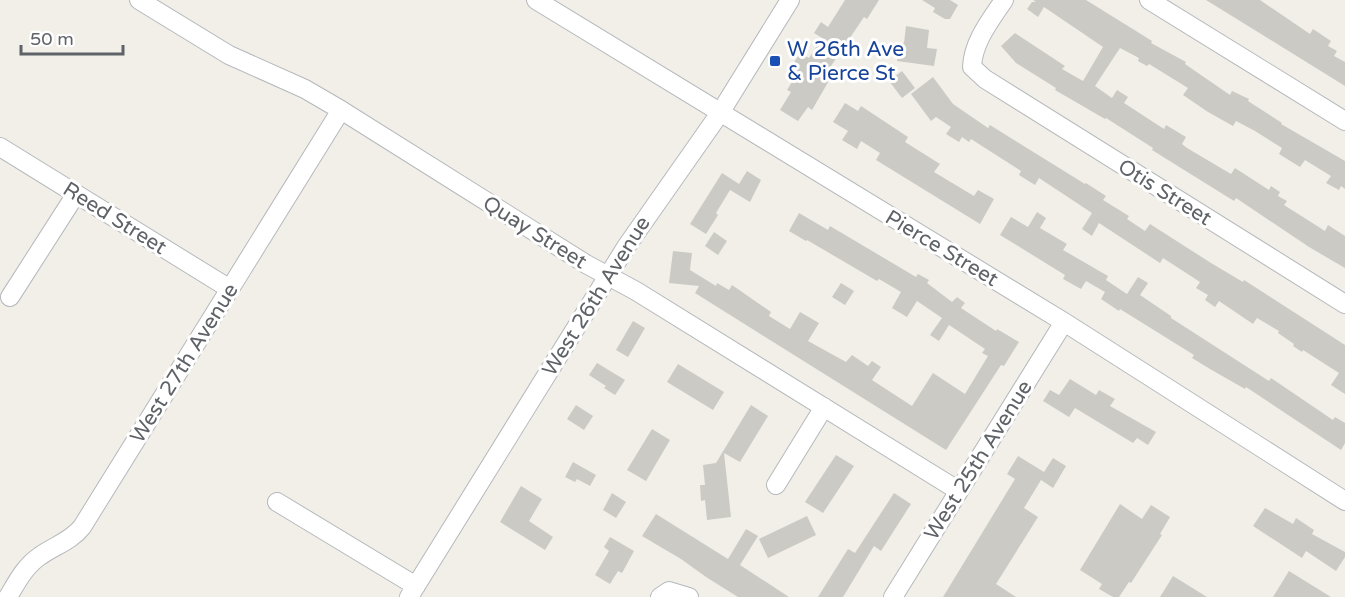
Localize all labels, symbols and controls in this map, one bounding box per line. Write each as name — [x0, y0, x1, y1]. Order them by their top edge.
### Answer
scale bar — [21, 18, 123, 56]
text: 50 m — [30, 28, 74, 50]
place label: W 26th Ave & Pierce St — [787, 37, 904, 86]
marker: W 26th Ave & Pierce St — [768, 54, 782, 68]
street label: Otis Street — [1113, 154, 1216, 231]
street label: Reed Street — [58, 177, 171, 260]
street label: Quay Street — [478, 191, 591, 274]
street label: Pierce Street — [881, 205, 1003, 292]
street label: West 26th Avenue — [537, 212, 656, 381]
street label: West 27th Avenue — [125, 279, 244, 448]
street label: West 25th Avenue — [919, 376, 1038, 545]

